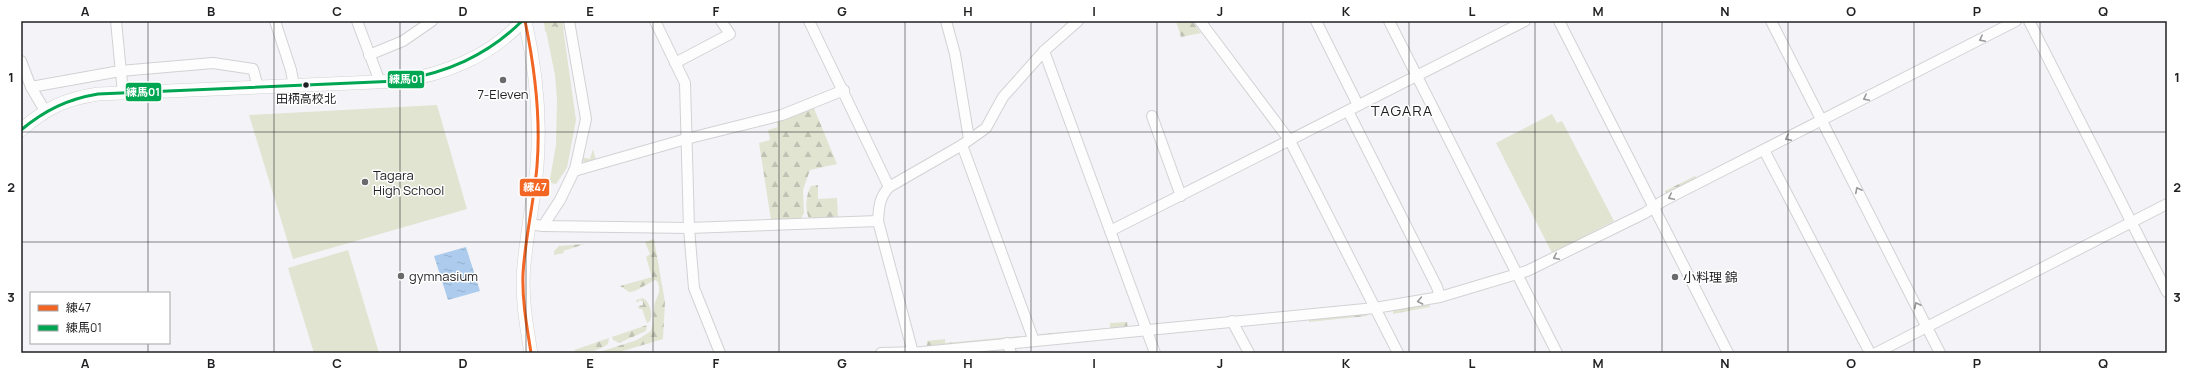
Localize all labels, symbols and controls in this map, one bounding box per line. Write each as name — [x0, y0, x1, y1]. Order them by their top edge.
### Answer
text: A — [81, 2, 90, 20]
text: B — [207, 2, 215, 20]
text: C — [332, 2, 342, 20]
text: D — [458, 2, 468, 20]
text: E — [586, 2, 594, 20]
text: F — [713, 2, 720, 20]
text: G — [837, 2, 847, 20]
text: H — [963, 2, 973, 20]
text: I — [1092, 2, 1096, 20]
text: J — [1217, 2, 1223, 20]
text: K — [1342, 2, 1351, 20]
text: L — [1469, 2, 1476, 20]
text: M — [1592, 2, 1604, 20]
text: N — [1720, 2, 1730, 20]
text: O — [1846, 2, 1856, 20]
text: P — [1973, 2, 1981, 20]
text: Q — [2098, 2, 2108, 20]
one-way arrow — [1978, 34, 1986, 42]
text: 1 — [8, 68, 14, 86]
text: 1 — [2174, 68, 2180, 86]
line badge: 練馬01 — [387, 70, 425, 89]
text: 練馬01 — [389, 71, 423, 86]
marker: 7-Eleven — [498, 75, 508, 85]
marker: 田柄高校北 — [301, 80, 311, 90]
line badge: 練馬01 — [125, 82, 162, 102]
text: 練馬01 — [126, 84, 160, 99]
place label: 7-Eleven — [477, 85, 529, 103]
place label: 田柄高校北 — [276, 90, 336, 107]
one-way arrow — [1863, 93, 1870, 101]
district label: TAGARA — [1371, 100, 1433, 121]
one-way arrow — [1784, 134, 1792, 141]
place label: Tagara High School — [373, 166, 444, 199]
marker: Tagara High School — [360, 177, 370, 187]
text: 2 — [7, 178, 15, 196]
line badge: 練47 — [519, 178, 550, 197]
text: 2 — [2173, 178, 2181, 196]
text: 練47 — [523, 179, 547, 194]
one-way arrow — [1855, 186, 1863, 194]
one-way arrow — [1668, 192, 1676, 200]
one-way arrow — [1553, 252, 1561, 260]
place label: gymnasium — [409, 267, 478, 285]
place label: 小料理 錦 — [1683, 268, 1738, 286]
marker: gymnasium — [396, 271, 406, 281]
marker: 小料理 錦 — [1670, 272, 1680, 282]
text: 3 — [7, 288, 15, 306]
text: 3 — [2173, 288, 2181, 306]
legend — [30, 292, 170, 344]
one-way arrow — [1417, 296, 1423, 304]
text: 練47 — [66, 299, 91, 316]
one-way arrow — [1914, 302, 1922, 309]
text: 練馬01 — [66, 319, 102, 336]
text: A — [81, 354, 90, 372]
text: B — [207, 354, 215, 372]
text: C — [332, 354, 342, 372]
text: D — [458, 354, 468, 372]
text: E — [586, 354, 594, 372]
text: F — [713, 354, 720, 372]
text: G — [837, 354, 847, 372]
text: H — [963, 354, 973, 372]
text: I — [1092, 354, 1096, 372]
text: J — [1217, 354, 1223, 372]
text: K — [1342, 354, 1351, 372]
text: L — [1469, 354, 1476, 372]
text: M — [1592, 354, 1604, 372]
text: N — [1720, 354, 1730, 372]
text: O — [1846, 354, 1856, 372]
text: P — [1973, 354, 1981, 372]
text: Q — [2098, 354, 2108, 372]

